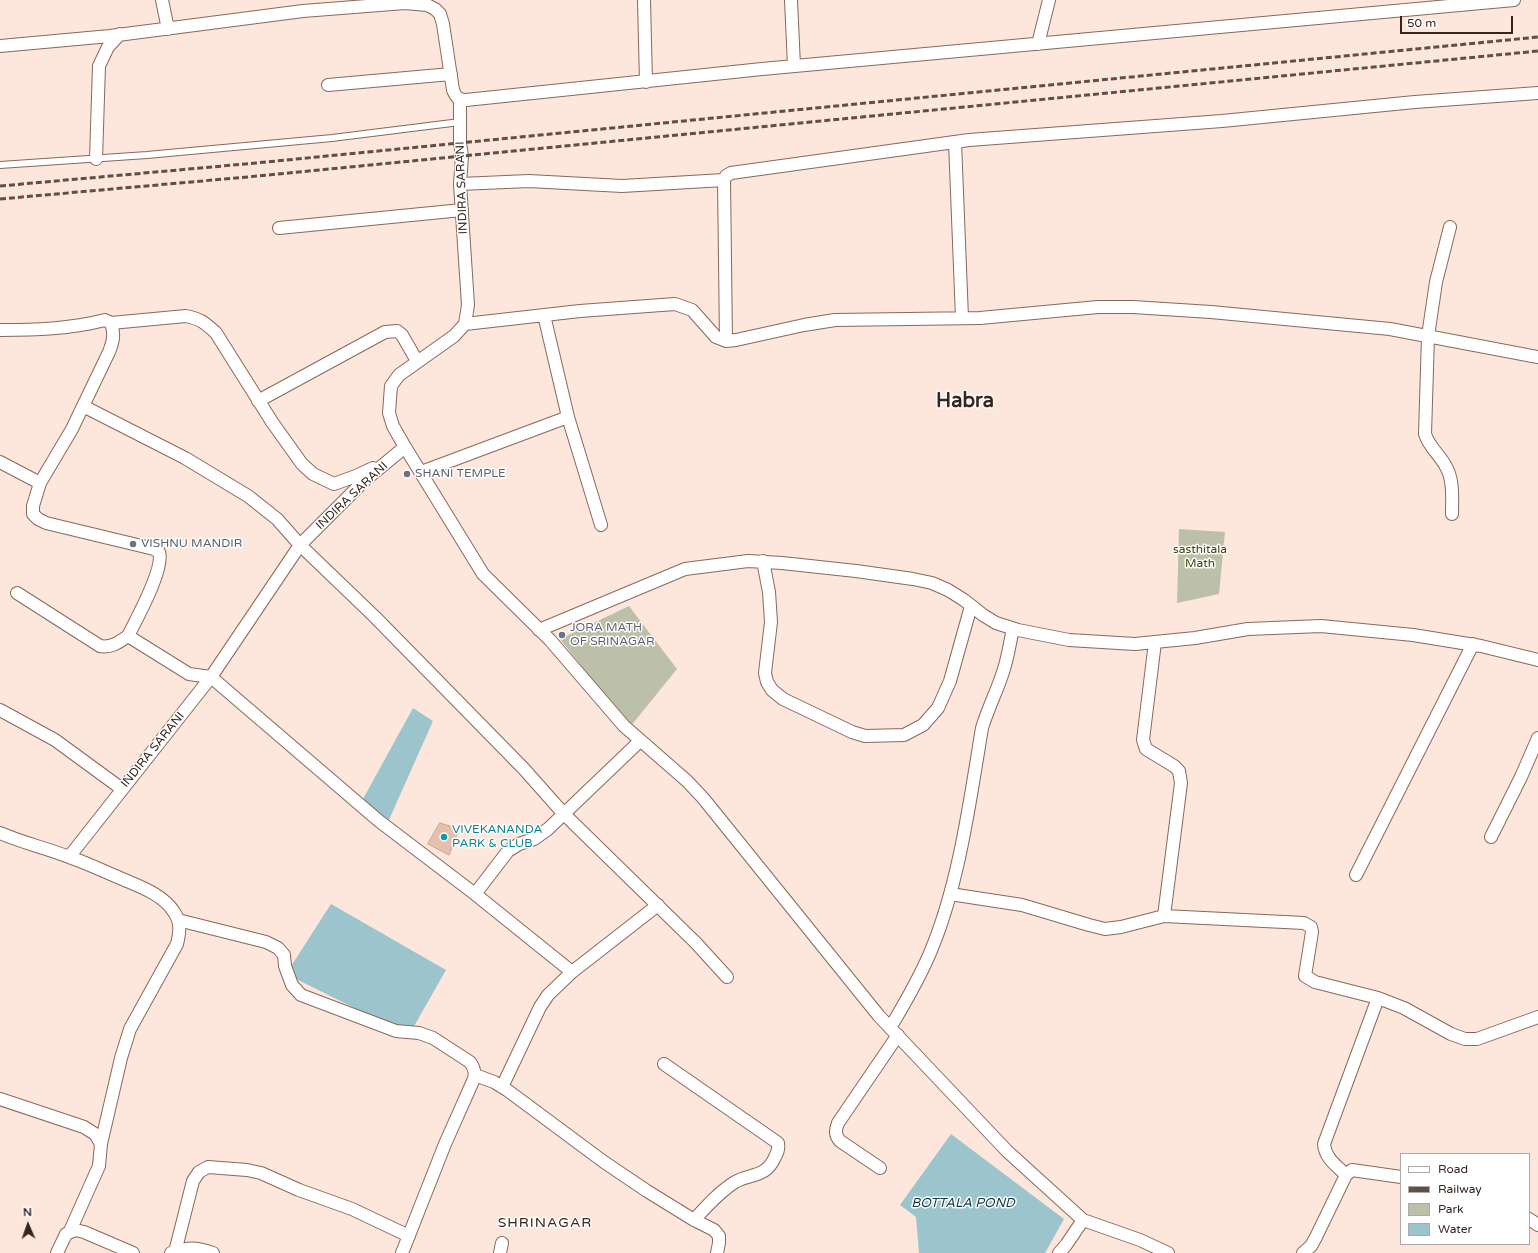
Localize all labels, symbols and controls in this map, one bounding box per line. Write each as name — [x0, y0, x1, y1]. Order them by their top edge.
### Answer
scale bar — [1402, 8, 1515, 34]
text: 50 m — [1407, 16, 1436, 30]
street label: INDIRA SARANI — [453, 141, 471, 235]
district label: Habra — [936, 390, 994, 414]
street label: INDIRA SARANI — [313, 459, 391, 533]
place label: SHANI TEMPLE — [415, 467, 506, 481]
marker: SHANI TEMPLE — [402, 469, 412, 479]
place label: VISHNU MANDIR — [141, 537, 242, 551]
marker: VISHNU MANDIR — [128, 539, 138, 549]
park label: sasthitala Math — [1173, 543, 1227, 571]
place label: JORA MATH OF SRINAGAR — [570, 621, 655, 649]
marker: JORA MATH OF SRINAGAR — [557, 630, 567, 640]
street label: INDIRA SARANI — [118, 709, 188, 791]
place label: VIVEKANANDA PARK & CLUB — [452, 823, 542, 851]
marker: VIVEKANANDA PARK & CLUB — [439, 832, 449, 842]
legend — [1400, 1153, 1530, 1245]
text: Road — [1438, 1162, 1468, 1176]
text: Railway — [1438, 1182, 1482, 1196]
water label: BOTTALA POND — [911, 1196, 1015, 1212]
text: Park — [1438, 1202, 1464, 1216]
north arrow — [8, 1205, 48, 1245]
text: N — [23, 1206, 32, 1219]
district label: SHRINAGAR — [498, 1215, 592, 1231]
text: Water — [1438, 1222, 1472, 1236]

